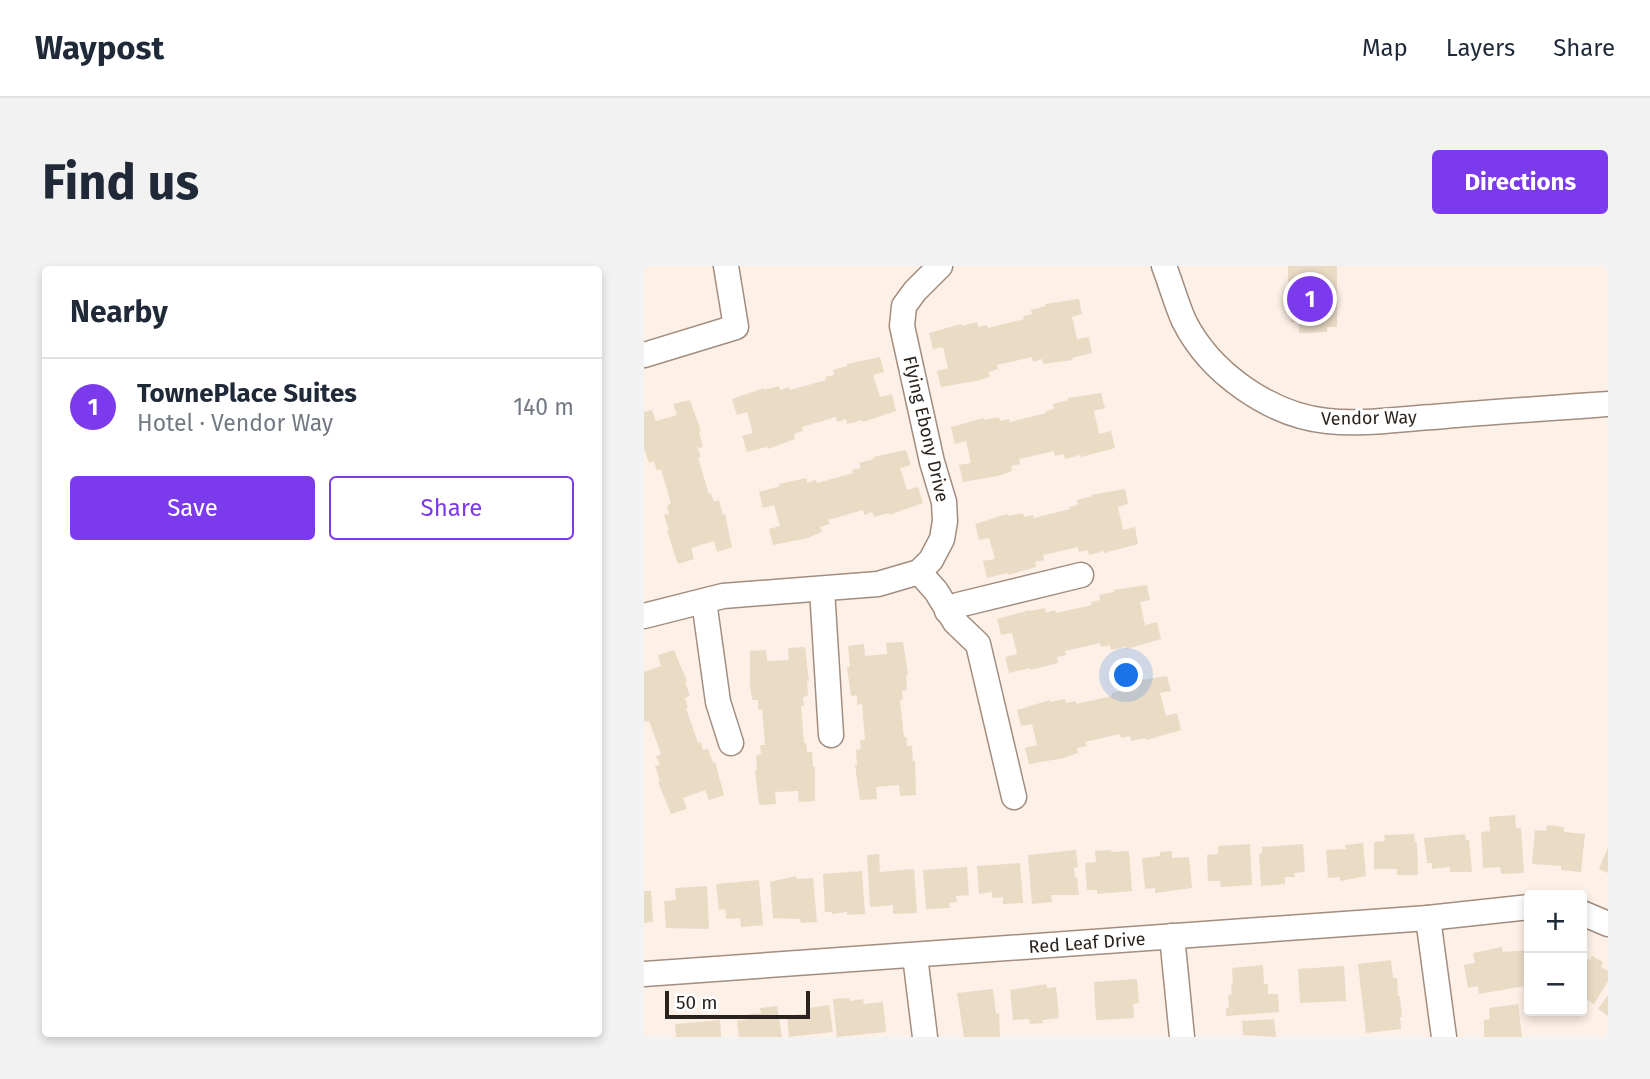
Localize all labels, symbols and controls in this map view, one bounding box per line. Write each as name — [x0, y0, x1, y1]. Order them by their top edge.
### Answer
text: Waypost — [35, 28, 164, 68]
text: Map — [1362, 34, 1408, 62]
text: Layers — [1446, 34, 1515, 62]
text: Share — [1553, 34, 1615, 62]
button: Directions — [1432, 150, 1608, 214]
text: Find us — [42, 153, 199, 212]
pin: 1 — [1287, 273, 1333, 325]
text: Nearby — [70, 294, 168, 330]
street label: Flying Ebony Drive — [898, 354, 954, 504]
text: TownePlace Suites — [137, 378, 357, 409]
text: 1 — [88, 393, 98, 421]
text: 140 m — [513, 393, 574, 421]
street label: Vendor Way — [1321, 406, 1417, 430]
text: Hotel · Vendor Way — [137, 409, 333, 437]
button: Save — [70, 476, 315, 540]
button: Share — [329, 476, 574, 540]
your location — [1109, 658, 1143, 692]
map controls — [1524, 890, 1587, 1016]
button: + — [1524, 890, 1587, 953]
street label: Red Leaf Drive — [1028, 928, 1146, 958]
button: − — [1524, 953, 1587, 1016]
scale bar — [665, 988, 810, 1020]
text: 50 m — [676, 991, 717, 1014]

